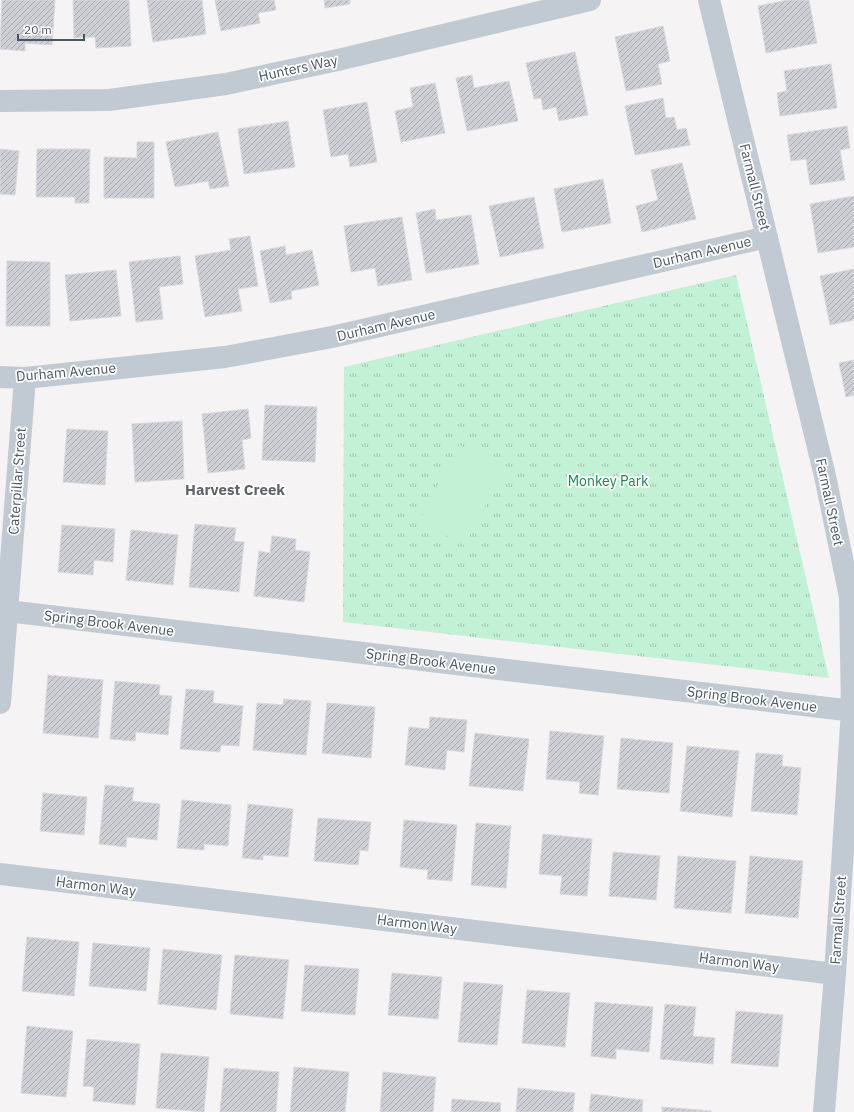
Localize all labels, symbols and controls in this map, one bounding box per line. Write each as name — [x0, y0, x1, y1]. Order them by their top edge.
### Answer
scale bar — [18, 16, 84, 42]
text: 20 m — [24, 22, 52, 37]
street label: Hunters Way — [257, 51, 339, 85]
street label: Farmall Street — [736, 142, 774, 232]
street label: Durham Avenue — [651, 232, 753, 272]
street label: Durham Avenue — [335, 305, 437, 345]
street label: Durham Avenue — [15, 359, 117, 385]
street label: Caterpillar Street — [4, 427, 30, 535]
street label: Farmall Street — [812, 457, 848, 547]
park label: Monkey Park — [568, 472, 649, 490]
district label: Harvest Creek — [185, 480, 285, 499]
street label: Spring Brook Avenue — [43, 606, 175, 640]
street label: Spring Brook Avenue — [365, 644, 497, 678]
street label: Spring Brook Avenue — [686, 682, 818, 716]
street label: Harmon Way — [55, 872, 137, 900]
street label: Farmall Street — [826, 875, 850, 965]
street label: Harmon Way — [376, 910, 458, 938]
street label: Harmon Way — [698, 948, 780, 976]

